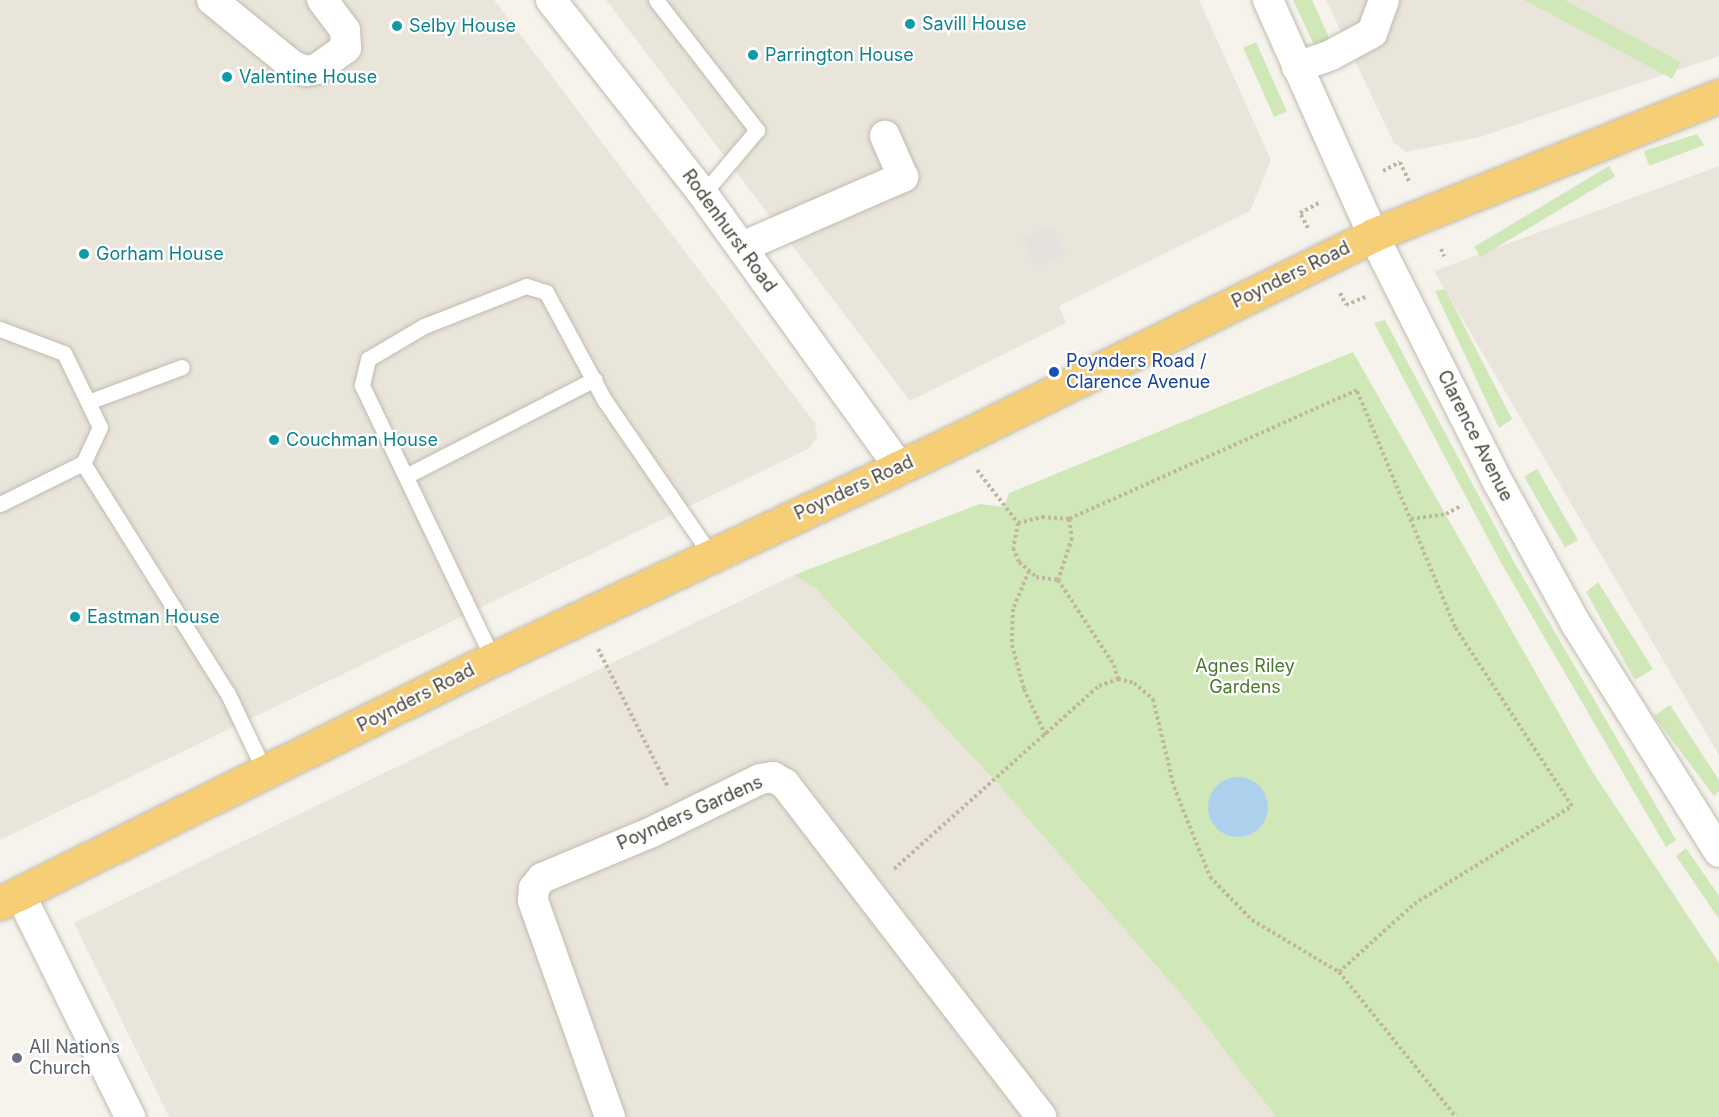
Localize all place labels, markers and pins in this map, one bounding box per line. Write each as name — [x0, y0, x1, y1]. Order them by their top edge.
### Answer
place label: Savill House — [922, 13, 1026, 35]
place label: Selby House — [409, 15, 516, 37]
marker: Savill House — [903, 17, 917, 31]
marker: Selby House — [390, 19, 404, 33]
place label: Parrington House — [765, 44, 914, 66]
marker: Parrington House — [746, 48, 760, 62]
place label: Valentine House — [239, 66, 377, 88]
marker: Valentine House — [220, 70, 234, 84]
place label: Gorham House — [96, 243, 224, 265]
marker: Gorham House — [77, 247, 91, 261]
place label: Poynders Road / Clarence Avenue — [1066, 351, 1210, 394]
marker: Poynders Road / Clarence Avenue — [1047, 365, 1061, 379]
place label: Couchman House — [286, 429, 438, 451]
marker: Couchman House — [267, 433, 281, 447]
place label: Eastman House — [87, 606, 220, 628]
marker: Eastman House — [68, 610, 82, 624]
place label: All Nations Church — [29, 1037, 120, 1080]
marker: All Nations Church — [10, 1051, 24, 1065]

